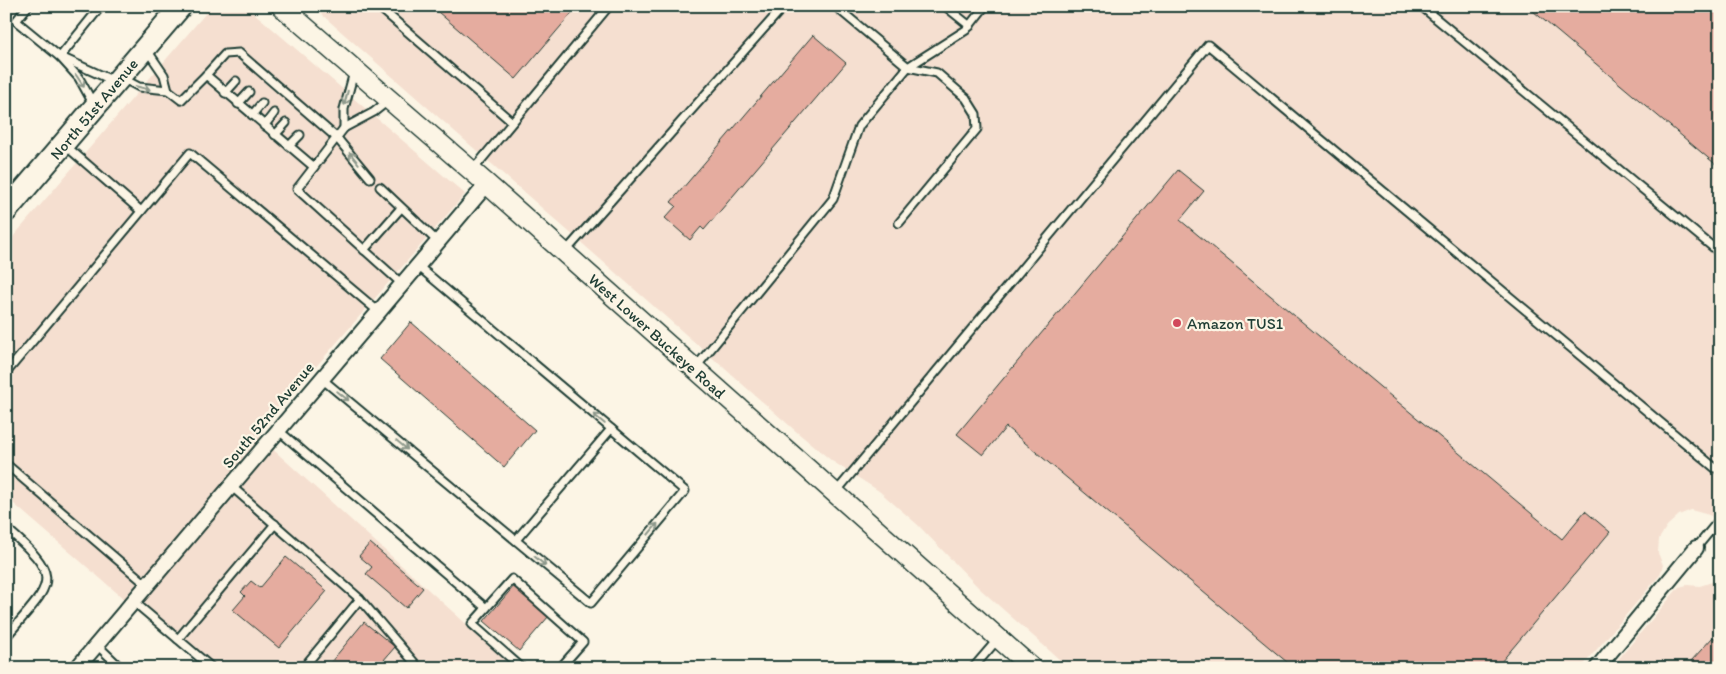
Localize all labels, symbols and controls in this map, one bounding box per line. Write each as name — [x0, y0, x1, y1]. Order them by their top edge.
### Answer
street label: North 51st Avenue — [46, 54, 142, 164]
one-way arrow — [75, 73, 85, 87]
one-way arrow — [134, 84, 150, 93]
one-way arrow — [341, 90, 350, 106]
one-way arrow — [348, 152, 359, 165]
street label: West Lower Buckeye Road — [585, 269, 730, 403]
place label: Amazon TUS1 — [1187, 314, 1284, 333]
marker: Amazon TUS1 — [1171, 317, 1183, 329]
street label: South 52nd Avenue — [218, 358, 318, 472]
one-way arrow — [337, 391, 350, 402]
one-way arrow — [592, 413, 605, 424]
one-way arrow — [396, 439, 409, 450]
one-way arrow — [647, 523, 658, 536]
one-way arrow — [533, 555, 546, 566]

